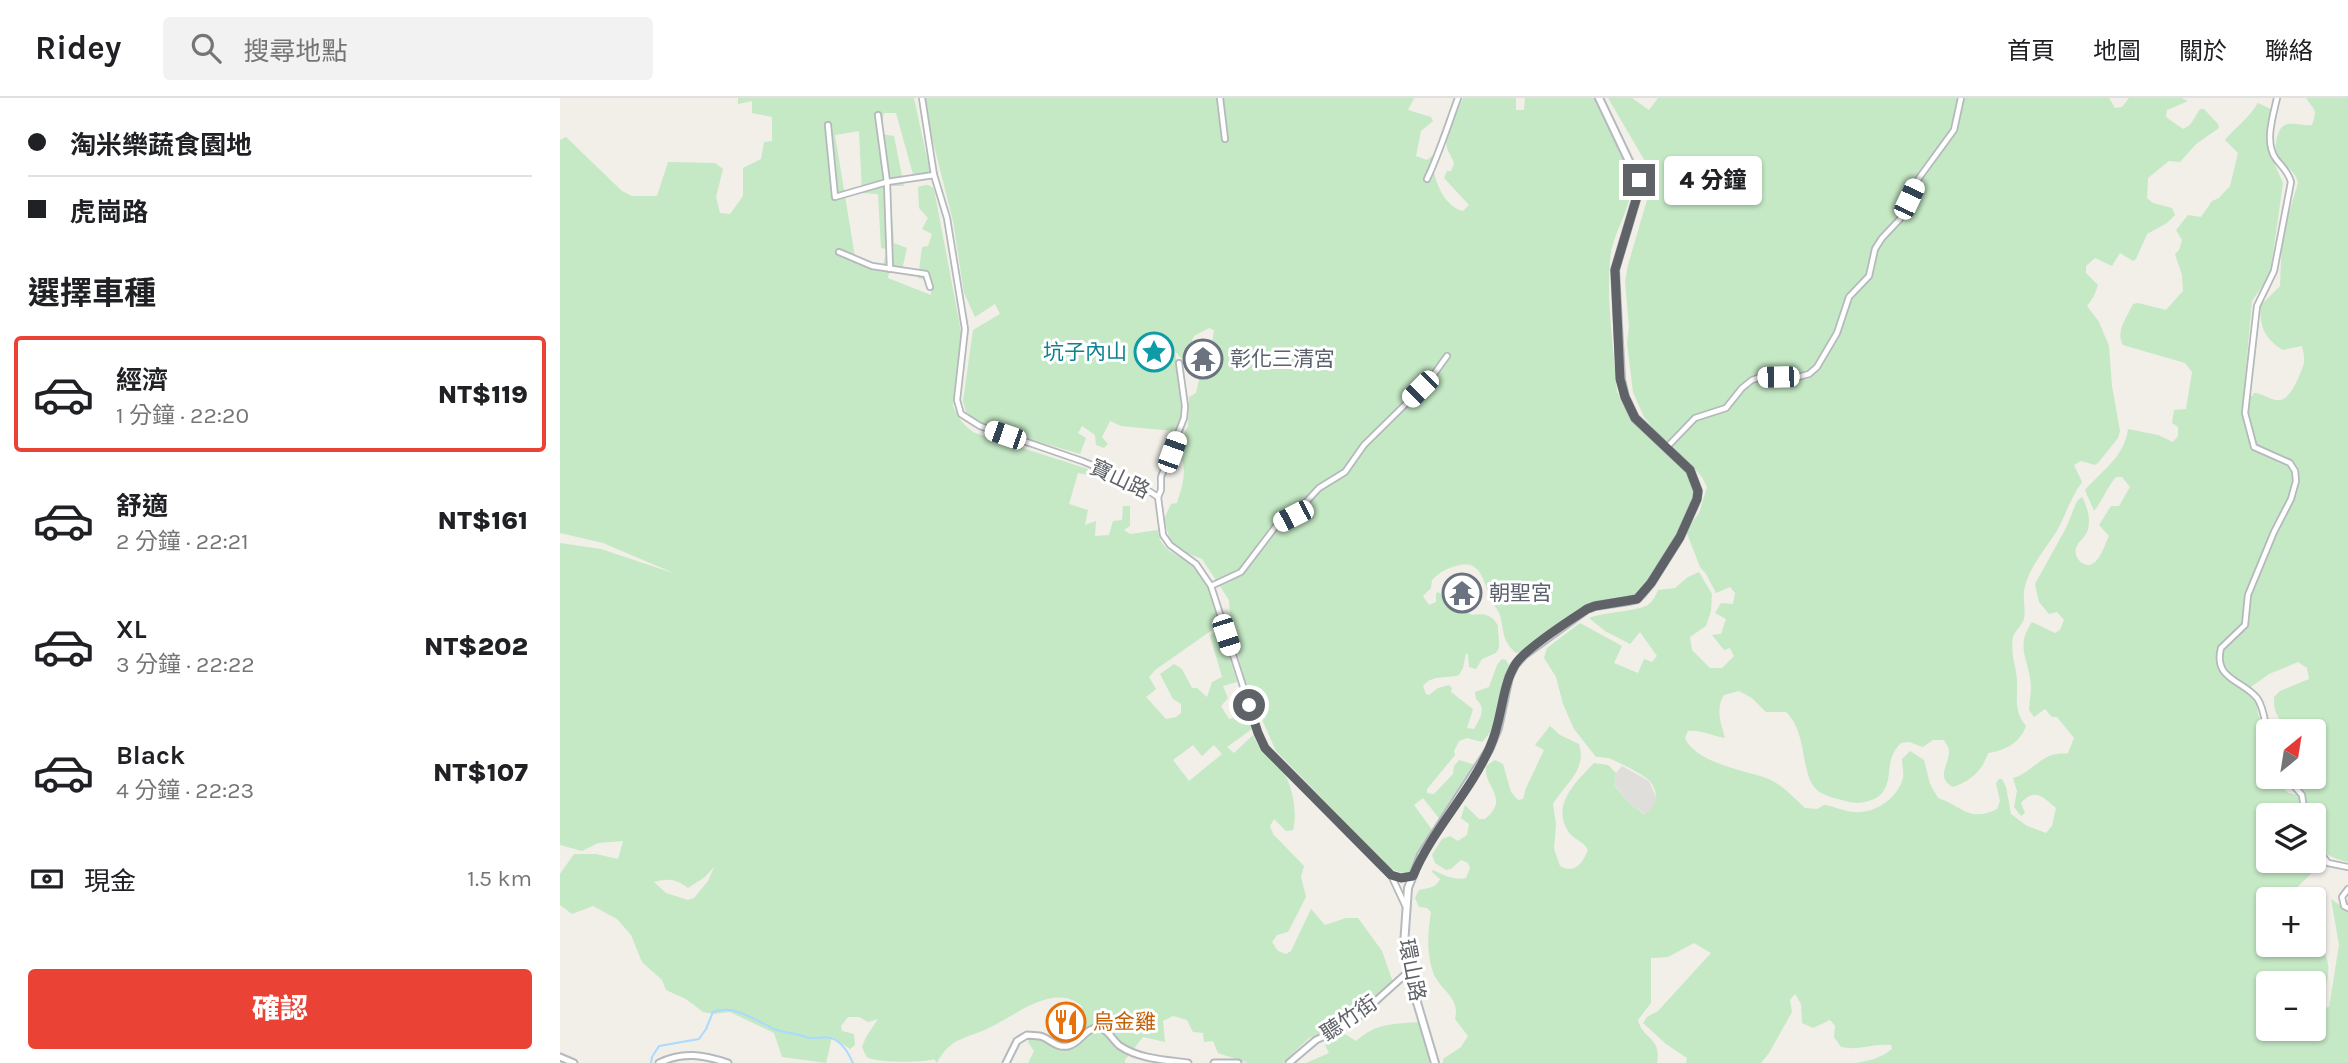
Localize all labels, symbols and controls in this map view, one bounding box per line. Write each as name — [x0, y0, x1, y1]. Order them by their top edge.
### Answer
search box — [163, 17, 653, 80]
text: Ridey — [35, 29, 121, 67]
icon: search — [187, 29, 225, 67]
text: 搜尋地點 — [243, 36, 347, 67]
text: 首頁 — [2007, 37, 2055, 65]
text: 地圖 — [2093, 37, 2141, 65]
text: 關於 — [2179, 37, 2227, 65]
text: 聯絡 — [2265, 37, 2313, 65]
text: 淘米樂蔬食園地 — [70, 130, 252, 161]
callout: 4 分鐘 — [1664, 155, 1762, 204]
route end — [1623, 164, 1655, 196]
text: 4 分鐘 — [1680, 167, 1746, 194]
car — [1891, 176, 1928, 222]
text: 虎崗路 — [70, 197, 148, 228]
text: 選擇車種 — [28, 275, 156, 312]
place icon: 坑子內山 — [1133, 331, 1175, 373]
temple icon: 彰化三清宮 — [1182, 338, 1224, 380]
place label: 坑子內山 — [1043, 340, 1127, 364]
place label: 彰化三清宮 — [1230, 347, 1335, 371]
icon: car — [32, 363, 95, 426]
text: 經濟 — [116, 365, 168, 396]
car — [1757, 366, 1800, 388]
car — [1398, 367, 1443, 411]
text: NT$119 — [438, 379, 528, 410]
text: 1 分鐘 · 22:20 — [116, 402, 249, 429]
car — [982, 418, 1029, 452]
car — [1155, 429, 1190, 475]
street label: 寶山路 — [1086, 455, 1154, 503]
icon: car — [32, 489, 95, 552]
text: 舒適 — [116, 491, 168, 522]
car — [1270, 497, 1317, 535]
text: NT$161 — [438, 505, 528, 536]
text: 2 分鐘 · 22:21 — [116, 528, 249, 555]
temple icon: 朝聖宮 — [1441, 572, 1483, 614]
place label: 朝聖宮 — [1489, 581, 1552, 605]
car — [1210, 612, 1243, 658]
text: XL — [116, 614, 147, 645]
icon: car — [32, 615, 95, 678]
text: NT$202 — [424, 631, 528, 662]
text: 3 分鐘 · 22:22 — [116, 651, 255, 678]
route start — [1233, 689, 1265, 721]
north arrow — [2256, 719, 2326, 789]
map controls — [2256, 719, 2326, 1041]
text: Black — [116, 740, 185, 771]
icon: car — [32, 741, 95, 804]
text: NT$107 — [433, 757, 528, 788]
text: 4 分鐘 · 22:23 — [116, 777, 254, 804]
button: layers — [2256, 803, 2326, 873]
icon: cash — [28, 860, 66, 898]
text: 1.5 km — [467, 865, 532, 892]
text: 現金 — [84, 866, 136, 897]
button: + — [2256, 887, 2326, 957]
street label: 環山路 — [1394, 937, 1430, 1003]
button: 確認 — [28, 969, 532, 1049]
button: − — [2256, 971, 2326, 1041]
street label: 聽竹街 — [1316, 990, 1382, 1046]
restaurant icon: 烏金雞 — [1045, 1001, 1087, 1043]
place label: 烏金雞 — [1093, 1010, 1156, 1034]

